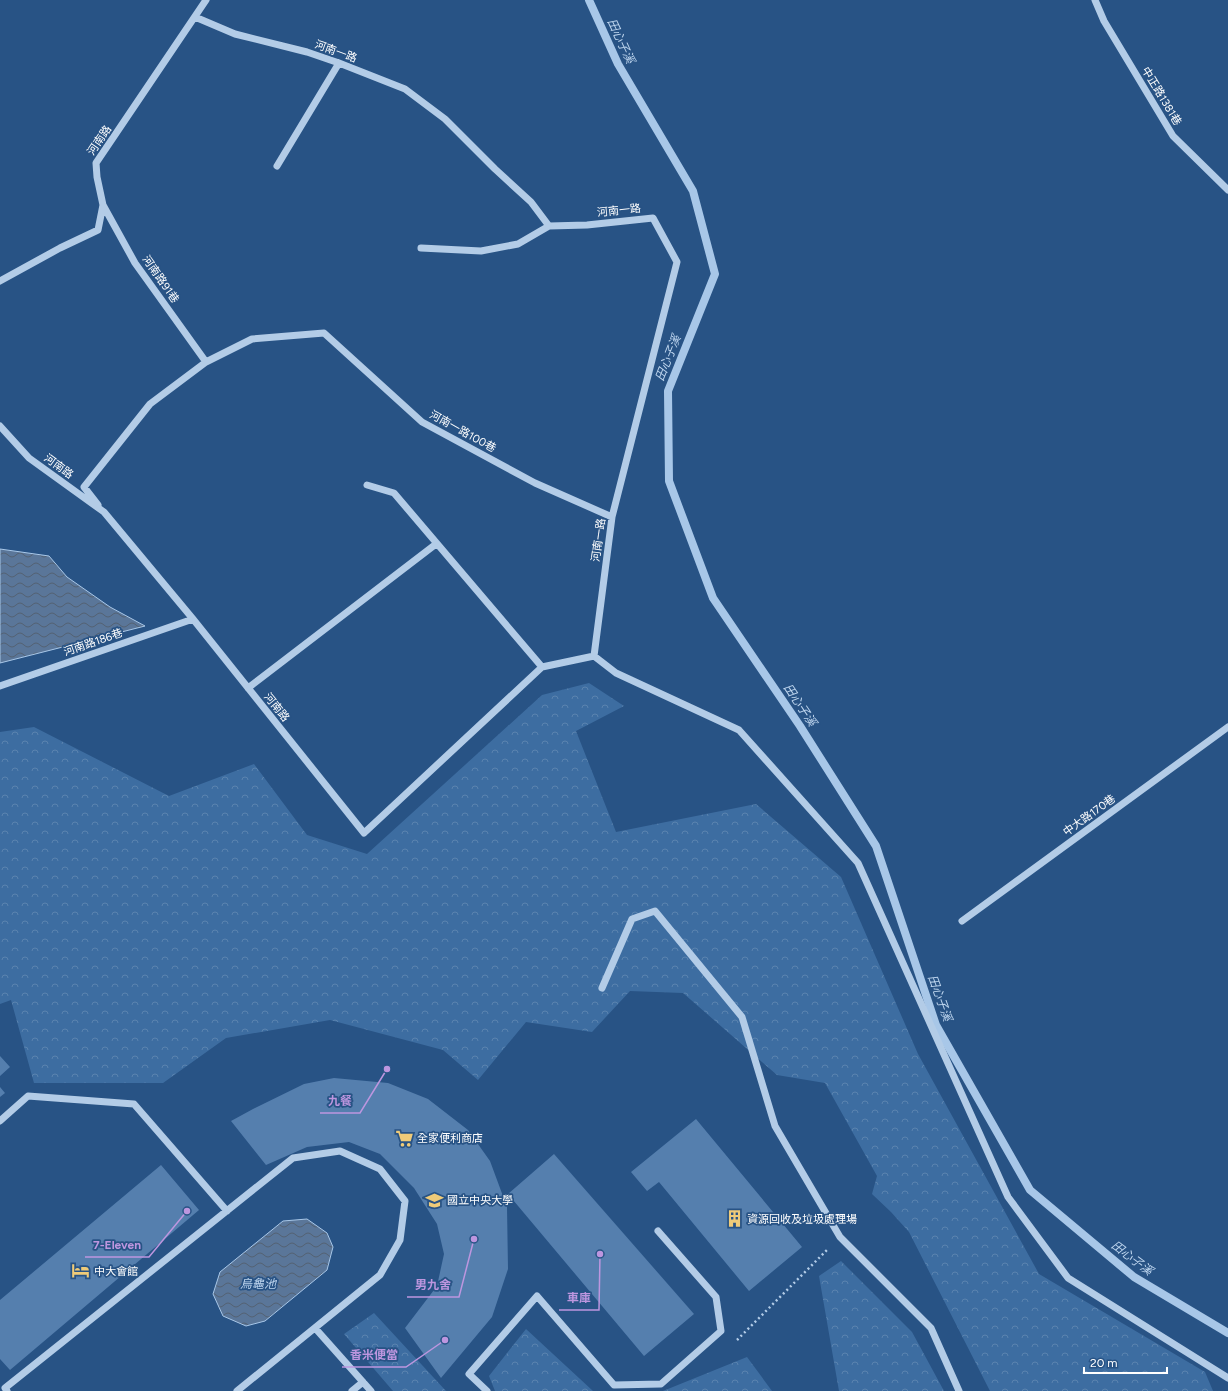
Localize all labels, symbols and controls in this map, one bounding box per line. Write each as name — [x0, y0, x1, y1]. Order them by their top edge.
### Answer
water label: 田心子溪 — [605, 16, 638, 68]
street label: 河南一路 — [313, 38, 359, 65]
street label: 中正路1381巷 — [1139, 65, 1184, 128]
street label: 河南路 — [85, 123, 114, 158]
street label: 河南一路 — [596, 202, 642, 219]
street label: 河南路91巷 — [140, 253, 182, 305]
water label: 田心子溪 — [653, 331, 684, 383]
street label: 河南一路100巷 — [427, 408, 498, 455]
street label: 河南路 — [42, 451, 76, 481]
street label: 河南一路 — [589, 517, 608, 563]
street label: 河南路186巷 — [62, 626, 124, 659]
water label: 田心子溪 — [781, 681, 820, 730]
street label: 河南路 — [261, 690, 292, 724]
street label: 中大路170巷 — [1061, 792, 1118, 839]
water label: 田心子溪 — [925, 973, 955, 1025]
callout: 九餐 — [320, 1089, 360, 1113]
text: 九餐 — [328, 1094, 352, 1108]
supermarket icon: 全家便利商店 — [394, 1128, 414, 1148]
place label: 全家便利商店 — [417, 1132, 483, 1145]
school or university icon: 國立中央大學 — [424, 1190, 444, 1210]
place label: 國立中央大學 — [447, 1194, 513, 1207]
building icon: 資源回收及垃圾處理場 — [724, 1209, 744, 1229]
place label: 資源回收及垃圾處理場 — [747, 1213, 857, 1226]
callout: 7-Eleven — [85, 1233, 149, 1257]
text: 7-Eleven — [93, 1238, 141, 1252]
water label: 田心子溪 — [1109, 1238, 1157, 1279]
hotel icon: 中大會館 — [71, 1261, 91, 1281]
place label: 中大會館 — [94, 1265, 138, 1278]
callout: 男九舍 — [407, 1273, 459, 1297]
water label: 烏龜池 — [240, 1277, 278, 1291]
text: 男九舍 — [415, 1278, 451, 1292]
callout: 車庫 — [559, 1286, 599, 1310]
text: 車庫 — [567, 1291, 591, 1305]
callout: 香米便當 — [342, 1343, 406, 1367]
text: 香米便當 — [350, 1348, 398, 1362]
scale bar — [1084, 1349, 1167, 1375]
text: 20 m — [1090, 1356, 1118, 1370]

